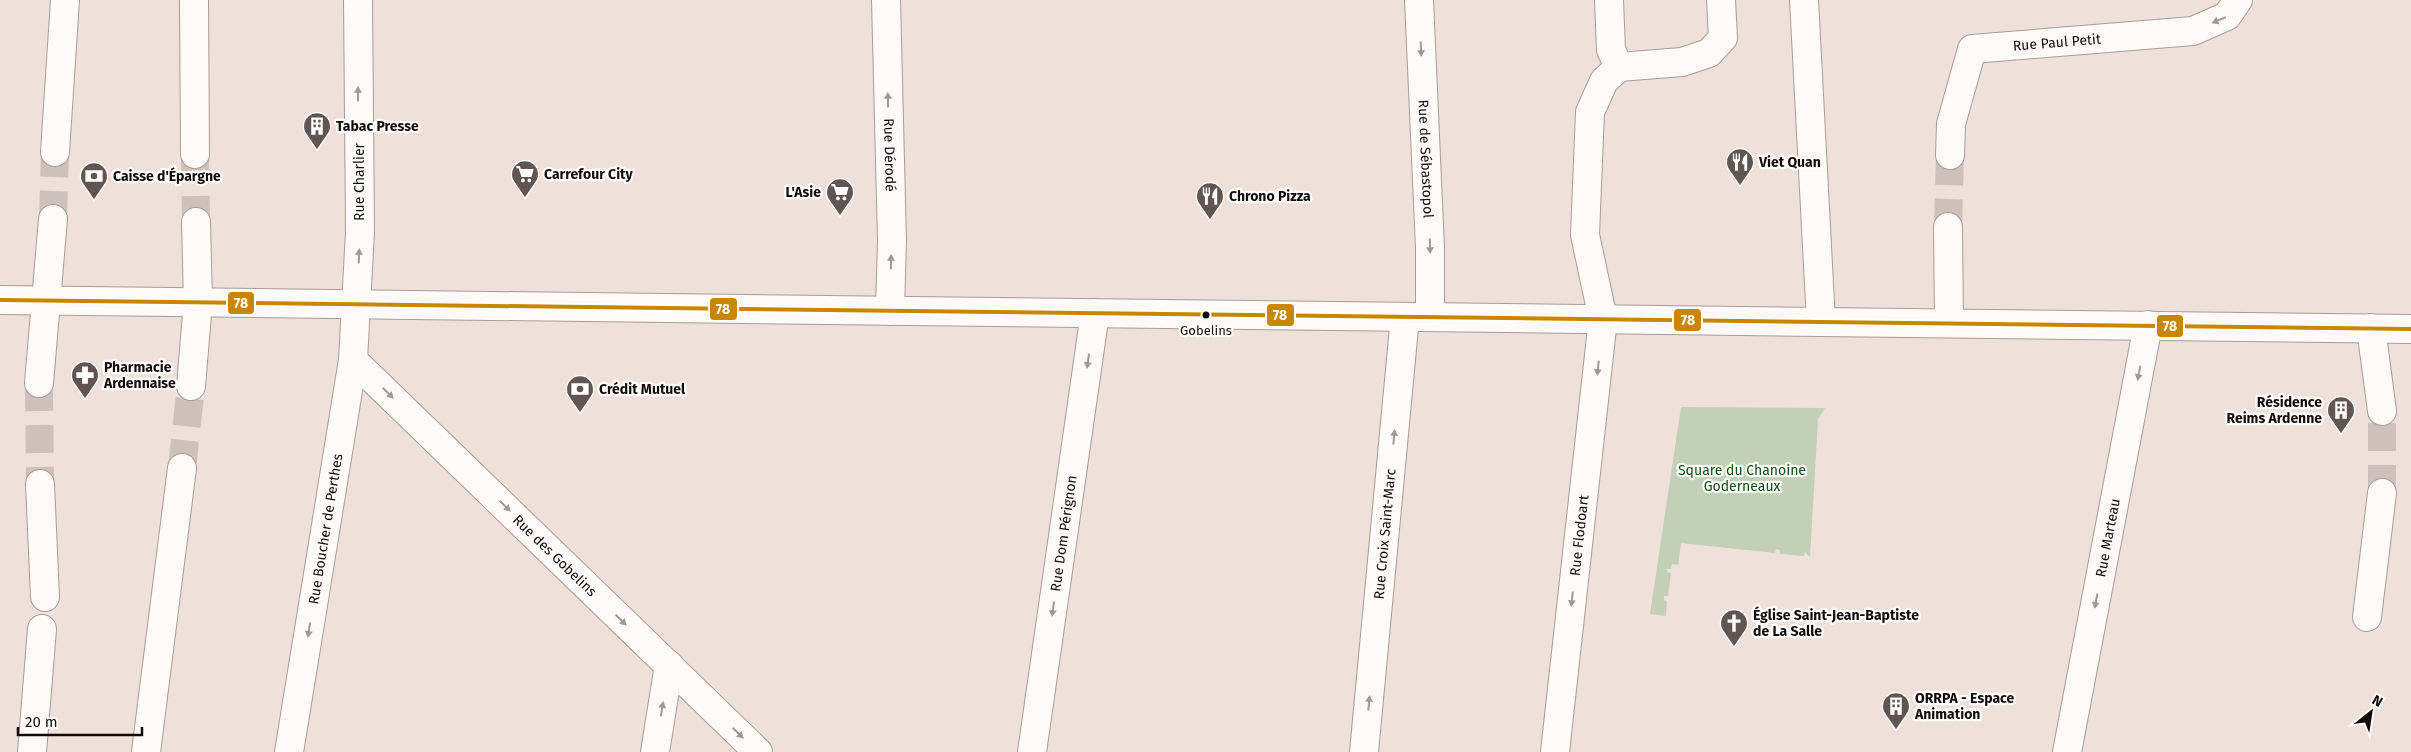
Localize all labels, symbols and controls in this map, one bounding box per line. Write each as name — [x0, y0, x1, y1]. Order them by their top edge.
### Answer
one-way arrow — [2212, 16, 2226, 24]
street label: Rue Paul Petit — [2012, 30, 2103, 55]
one-way arrow — [1418, 41, 1426, 57]
one-way arrow — [354, 85, 362, 101]
one-way arrow — [884, 91, 892, 107]
street label: Rue de Sébastopol — [1414, 99, 1437, 219]
building icon: Tabac Presse — [302, 111, 332, 150]
place label: Tabac Presse — [336, 118, 419, 135]
street label: Rue Dérodé — [880, 118, 899, 192]
street label: Rue Charlier — [351, 142, 368, 221]
restaurant icon: Viet Quan — [1725, 147, 1755, 186]
place label: Viet Quan — [1758, 154, 1821, 171]
supermarket icon: Carrefour City — [510, 159, 540, 198]
bank icon: Caisse d'Épargne — [79, 161, 109, 200]
place label: Carrefour City — [544, 166, 633, 183]
place label: Caisse d'Épargne — [113, 167, 221, 185]
supermarket icon: L'Asie — [825, 177, 855, 216]
restaurant icon: Chrono Pizza — [1195, 181, 1225, 220]
place label: L'Asie — [786, 184, 821, 201]
place label: Chrono Pizza — [1229, 188, 1311, 205]
one-way arrow — [1426, 238, 1434, 254]
one-way arrow — [355, 248, 363, 264]
one-way arrow — [887, 254, 895, 270]
line badge: 78 — [227, 291, 255, 315]
text: 78 — [234, 295, 248, 312]
line badge: 78 — [709, 297, 738, 321]
text: 78 — [716, 301, 730, 318]
line badge: 78 — [1266, 303, 1295, 327]
text: 78 — [1273, 307, 1287, 324]
line badge: 78 — [1673, 308, 1702, 332]
marker: Gobelins — [1201, 310, 1211, 320]
text: 78 — [1681, 312, 1695, 329]
line badge: 78 — [2156, 314, 2184, 338]
text: 78 — [2163, 318, 2177, 335]
place label: Gobelins — [1180, 323, 1232, 338]
one-way arrow — [1084, 354, 1092, 370]
place label: Pharmacie Ardennaise — [103, 359, 176, 392]
pharmacy icon: Pharmacie Ardennaise — [70, 360, 100, 399]
one-way arrow — [1594, 360, 1602, 376]
one-way arrow — [2135, 365, 2143, 381]
bank icon: Crédit Mutuel — [565, 374, 595, 413]
place label: Crédit Mutuel — [599, 381, 686, 398]
one-way arrow — [382, 387, 394, 399]
place label: Résidence Reims Ardenne — [2227, 394, 2322, 427]
building icon: Résidence Reims Ardenne — [2326, 395, 2356, 434]
one-way arrow — [1390, 429, 1398, 445]
street label: Rue Boucher de Perthes — [305, 452, 347, 606]
park label: Square du Chanoine Goderneaux — [1678, 462, 1806, 495]
street label: Rue Croix Saint-Marc — [1370, 468, 1400, 600]
street label: Rue Dom Pérignon — [1047, 474, 1081, 593]
street label: Rue Flodoart — [1567, 493, 1593, 577]
street label: Rue Marteau — [2092, 497, 2124, 579]
one-way arrow — [498, 500, 510, 512]
street label: Rue des Gobelins — [509, 511, 600, 601]
one-way arrow — [1568, 591, 1576, 607]
one-way arrow — [2091, 594, 2099, 610]
one-way arrow — [1049, 601, 1057, 617]
place label: Église Saint-Jean-Baptiste de La Salle — [1753, 606, 1919, 640]
church icon: Église Saint-Jean-Baptiste de La Salle — [1719, 608, 1749, 647]
one-way arrow — [615, 613, 627, 625]
one-way arrow — [305, 622, 313, 638]
north arrow — [2346, 687, 2396, 737]
place label: ORRPA - Espace Animation — [1914, 690, 2014, 723]
building icon: ORRPA - Espace Animation — [1881, 691, 1911, 730]
text: N — [2369, 691, 2386, 711]
one-way arrow — [1365, 695, 1373, 711]
one-way arrow — [658, 700, 666, 716]
scale bar — [18, 704, 141, 736]
text: 20 m — [25, 713, 58, 731]
one-way arrow — [732, 727, 744, 739]

